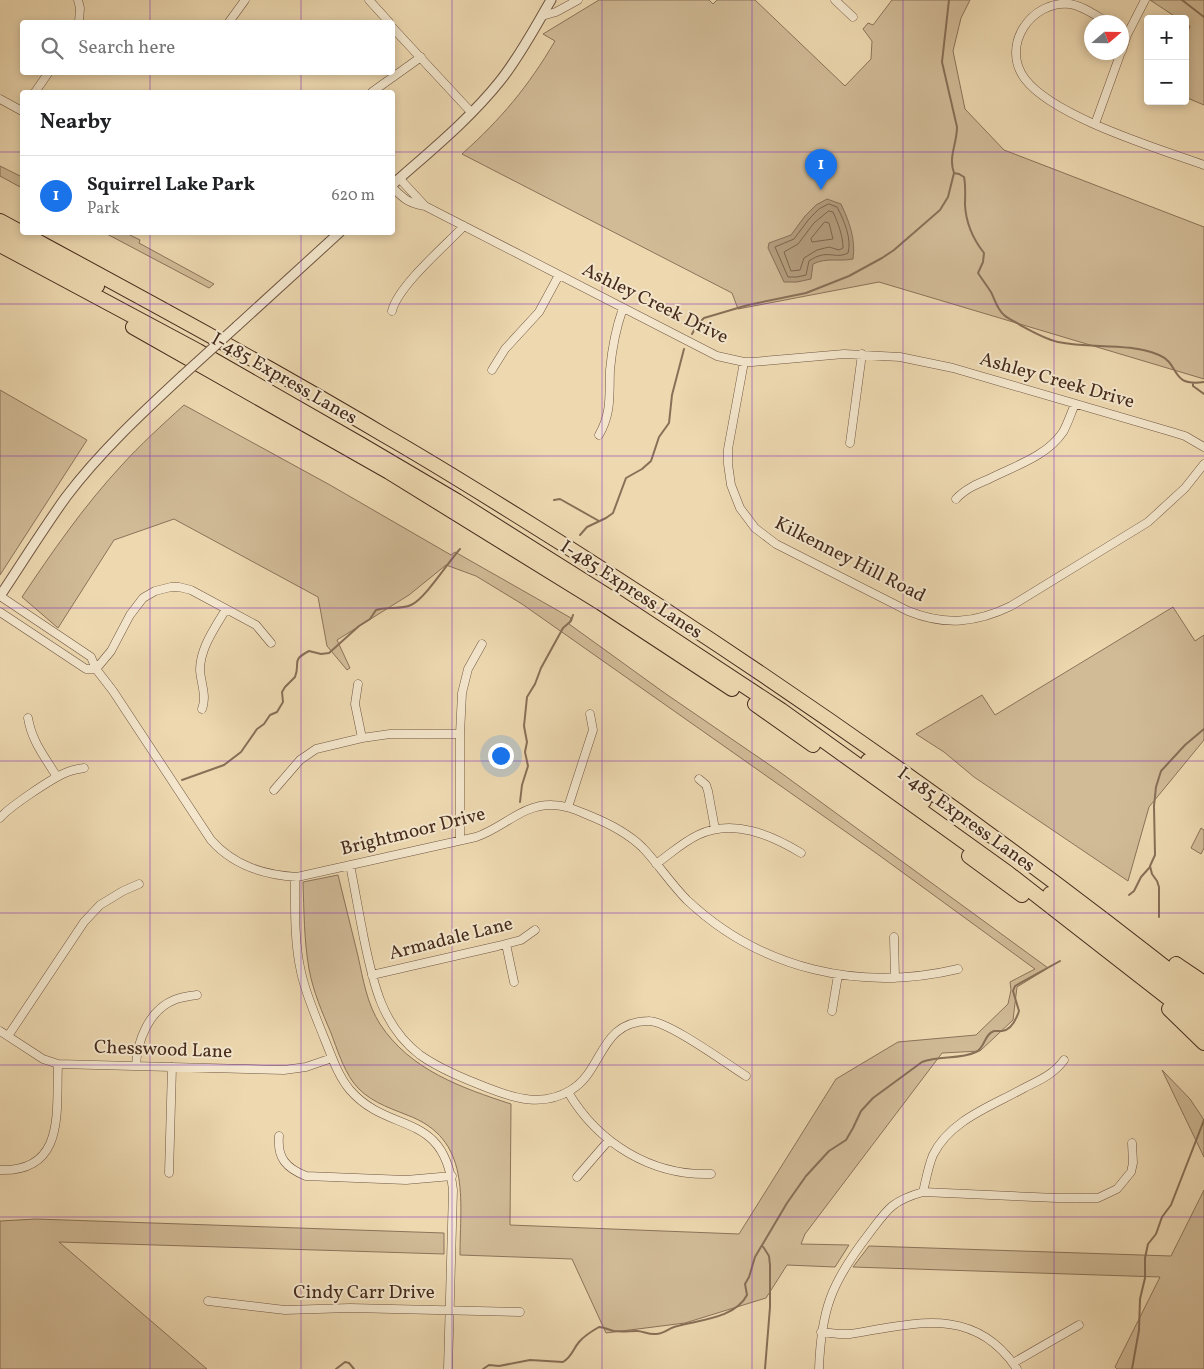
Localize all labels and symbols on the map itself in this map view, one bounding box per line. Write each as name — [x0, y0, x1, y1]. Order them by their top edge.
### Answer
north arrow — [1084, 15, 1129, 60]
pin: 1 — [805, 149, 837, 190]
street label: Ashley Creek Drive — [577, 257, 733, 351]
street label: I-485 Express Lanes — [206, 327, 362, 431]
street label: Ashley Creek Drive — [977, 346, 1137, 416]
street label: Kilkenney Hill Road — [770, 511, 930, 609]
street label: I-485 Express Lanes — [555, 534, 707, 646]
your location — [488, 743, 514, 769]
street label: I-485 Express Lanes — [892, 761, 1040, 879]
street label: Brightmoor Drive — [338, 801, 488, 863]
street label: Armadale Lane — [386, 911, 516, 967]
street label: Chesswood Lane — [93, 1035, 233, 1065]
street label: Cindy Carr Drive — [293, 1280, 435, 1306]

